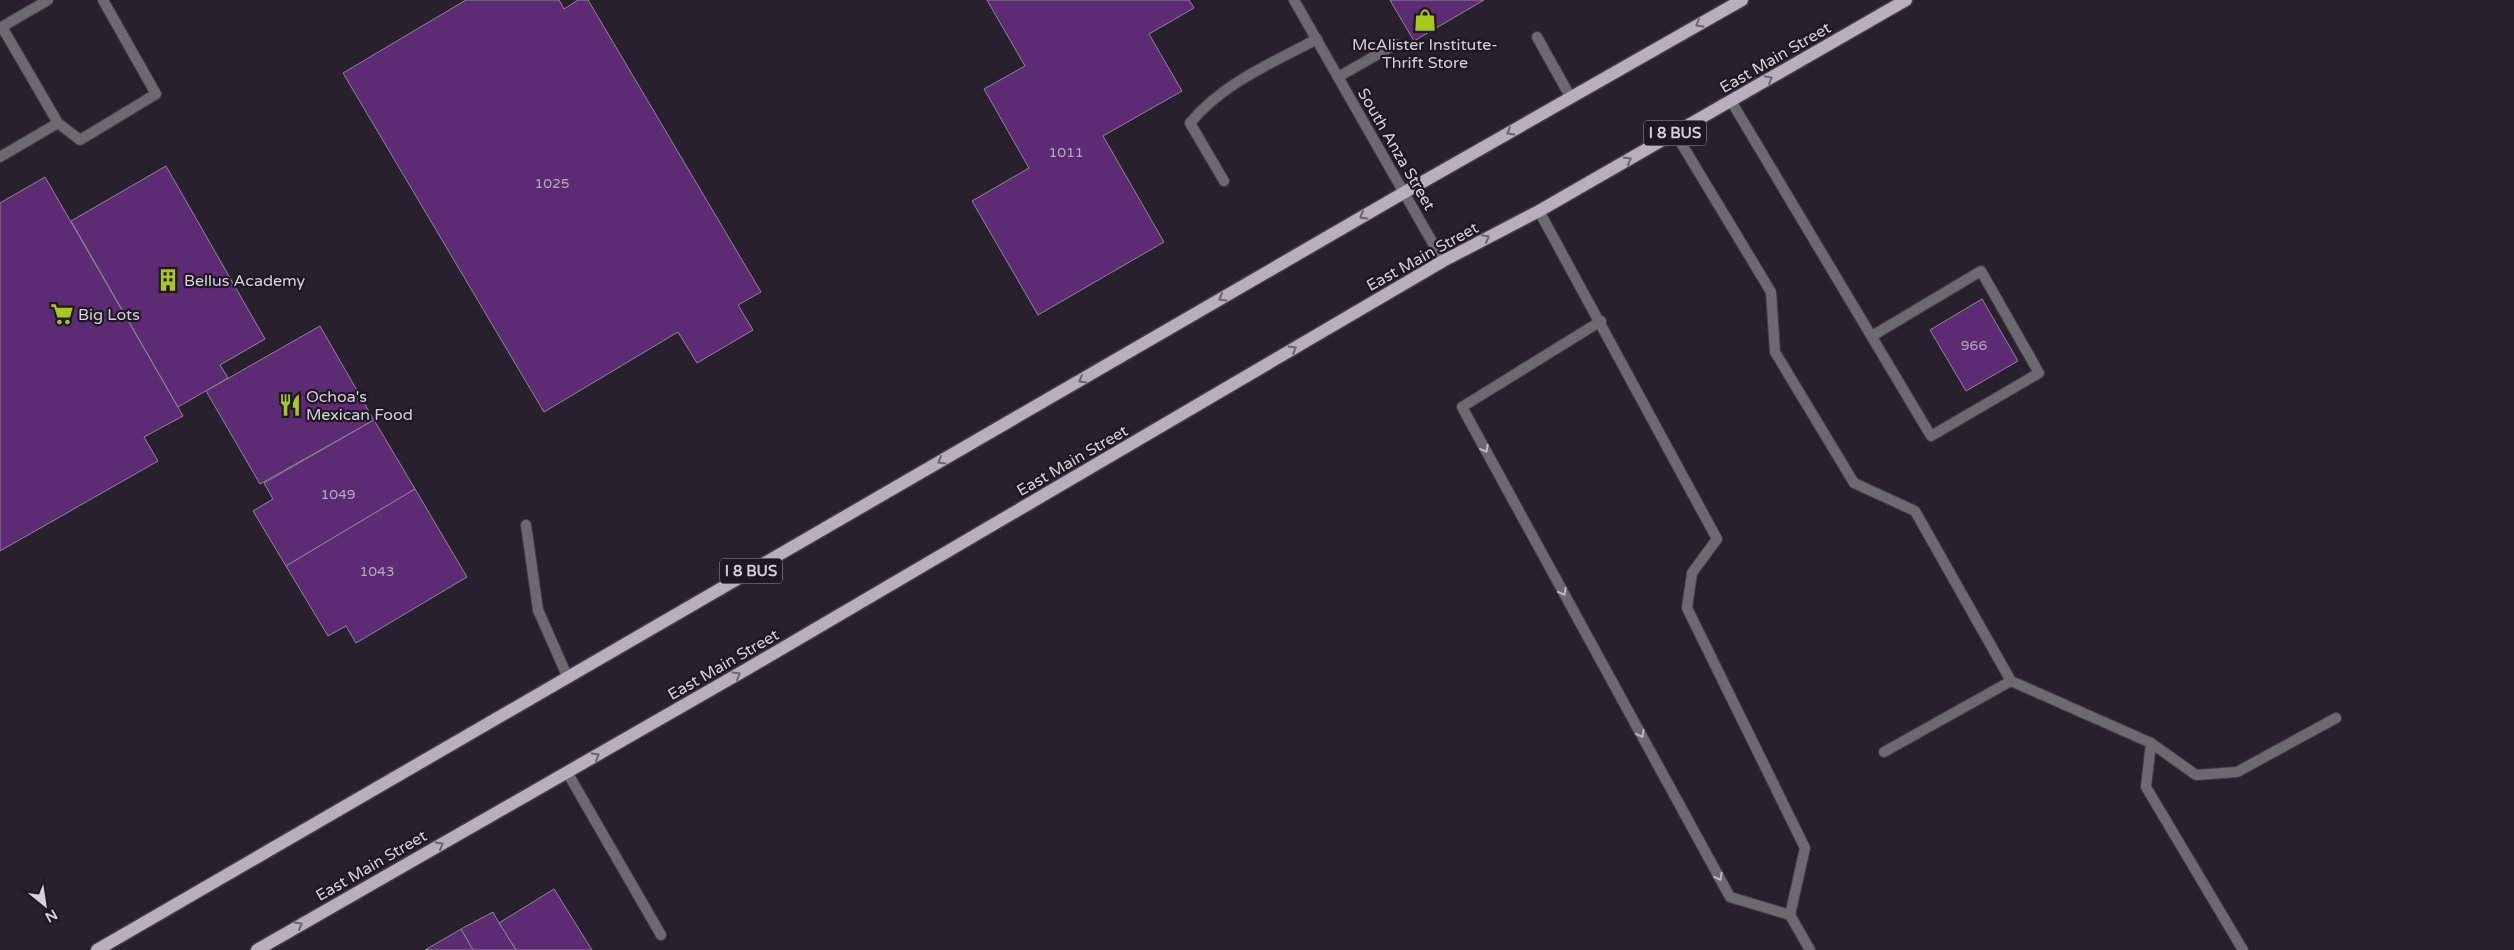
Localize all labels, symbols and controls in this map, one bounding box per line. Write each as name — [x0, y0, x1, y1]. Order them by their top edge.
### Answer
shop icon: McAlister Institute- Thrift Store — [1412, 7, 1438, 33]
one-way arrow — [1696, 18, 1705, 28]
street label: East Main Street — [1716, 18, 1835, 98]
place label: McAlister Institute- Thrift Store — [1352, 35, 1498, 73]
one-way arrow — [1764, 75, 1773, 85]
street label: South Anza Street — [1353, 85, 1439, 214]
road number: I 8 BUS — [1644, 120, 1706, 146]
one-way arrow — [1507, 126, 1516, 136]
house number: 1011 — [1048, 144, 1084, 161]
one-way arrow — [1623, 156, 1632, 166]
house number: 1025 — [534, 175, 570, 192]
one-way arrow — [1359, 210, 1368, 220]
street label: East Main Street — [1363, 218, 1482, 296]
one-way arrow — [1481, 234, 1490, 244]
building icon: Bellus Academy — [155, 267, 181, 293]
place label: Bellus Academy — [184, 271, 306, 291]
one-way arrow — [1219, 292, 1228, 302]
supermarket icon: Big Lots — [49, 301, 75, 327]
place label: Big Lots — [78, 305, 140, 325]
house number: 966 — [1961, 337, 1987, 354]
one-way arrow — [1288, 345, 1297, 355]
one-way arrow — [1078, 373, 1087, 383]
place label: Ochoa's Mexican Food — [306, 387, 413, 425]
restaurant icon: Ochoa's Mexican Food — [277, 392, 303, 418]
street label: East Main Street — [1013, 421, 1132, 501]
one-way arrow — [1479, 444, 1489, 453]
one-way arrow — [938, 455, 947, 465]
house number: 1049 — [320, 486, 356, 503]
road number: I 8 BUS — [720, 558, 782, 584]
house number: 1043 — [359, 563, 395, 580]
one-way arrow — [1557, 587, 1567, 596]
street label: East Main Street — [664, 625, 783, 705]
one-way arrow — [732, 671, 741, 681]
one-way arrow — [1635, 729, 1645, 738]
one-way arrow — [591, 752, 600, 762]
street label: East Main Street — [312, 826, 431, 906]
one-way arrow — [434, 841, 443, 851]
one-way arrow — [1713, 872, 1723, 881]
north arrow — [20, 880, 70, 930]
text: N — [42, 906, 60, 926]
one-way arrow — [293, 922, 302, 932]

